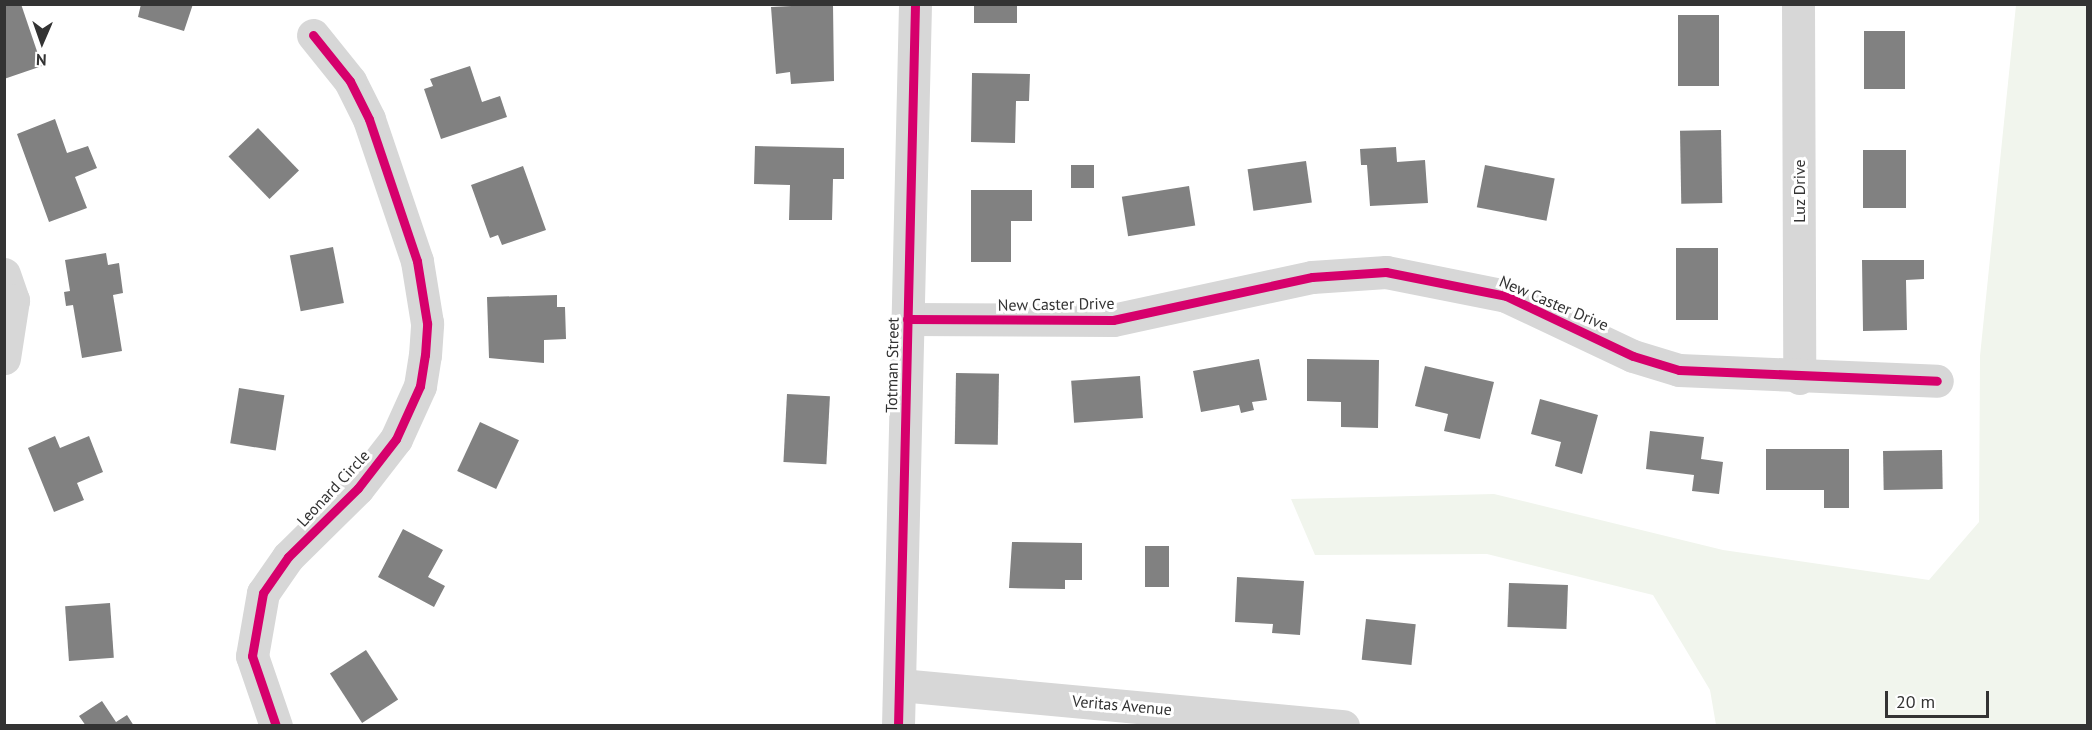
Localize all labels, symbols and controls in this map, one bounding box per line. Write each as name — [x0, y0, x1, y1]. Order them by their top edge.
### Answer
north arrow — [12, 12, 72, 72]
text: N — [36, 50, 47, 70]
street label: Luz Drive — [1789, 159, 1809, 223]
street label: New Caster Drive — [1496, 271, 1612, 335]
street label: New Caster Drive — [997, 293, 1115, 315]
street label: Totman Street — [882, 317, 902, 413]
street label: Leonard Circle — [293, 446, 373, 530]
scale bar — [1888, 679, 1992, 717]
text: 20 m — [1896, 690, 1935, 713]
street label: Veritas Avenue — [1071, 691, 1173, 719]

